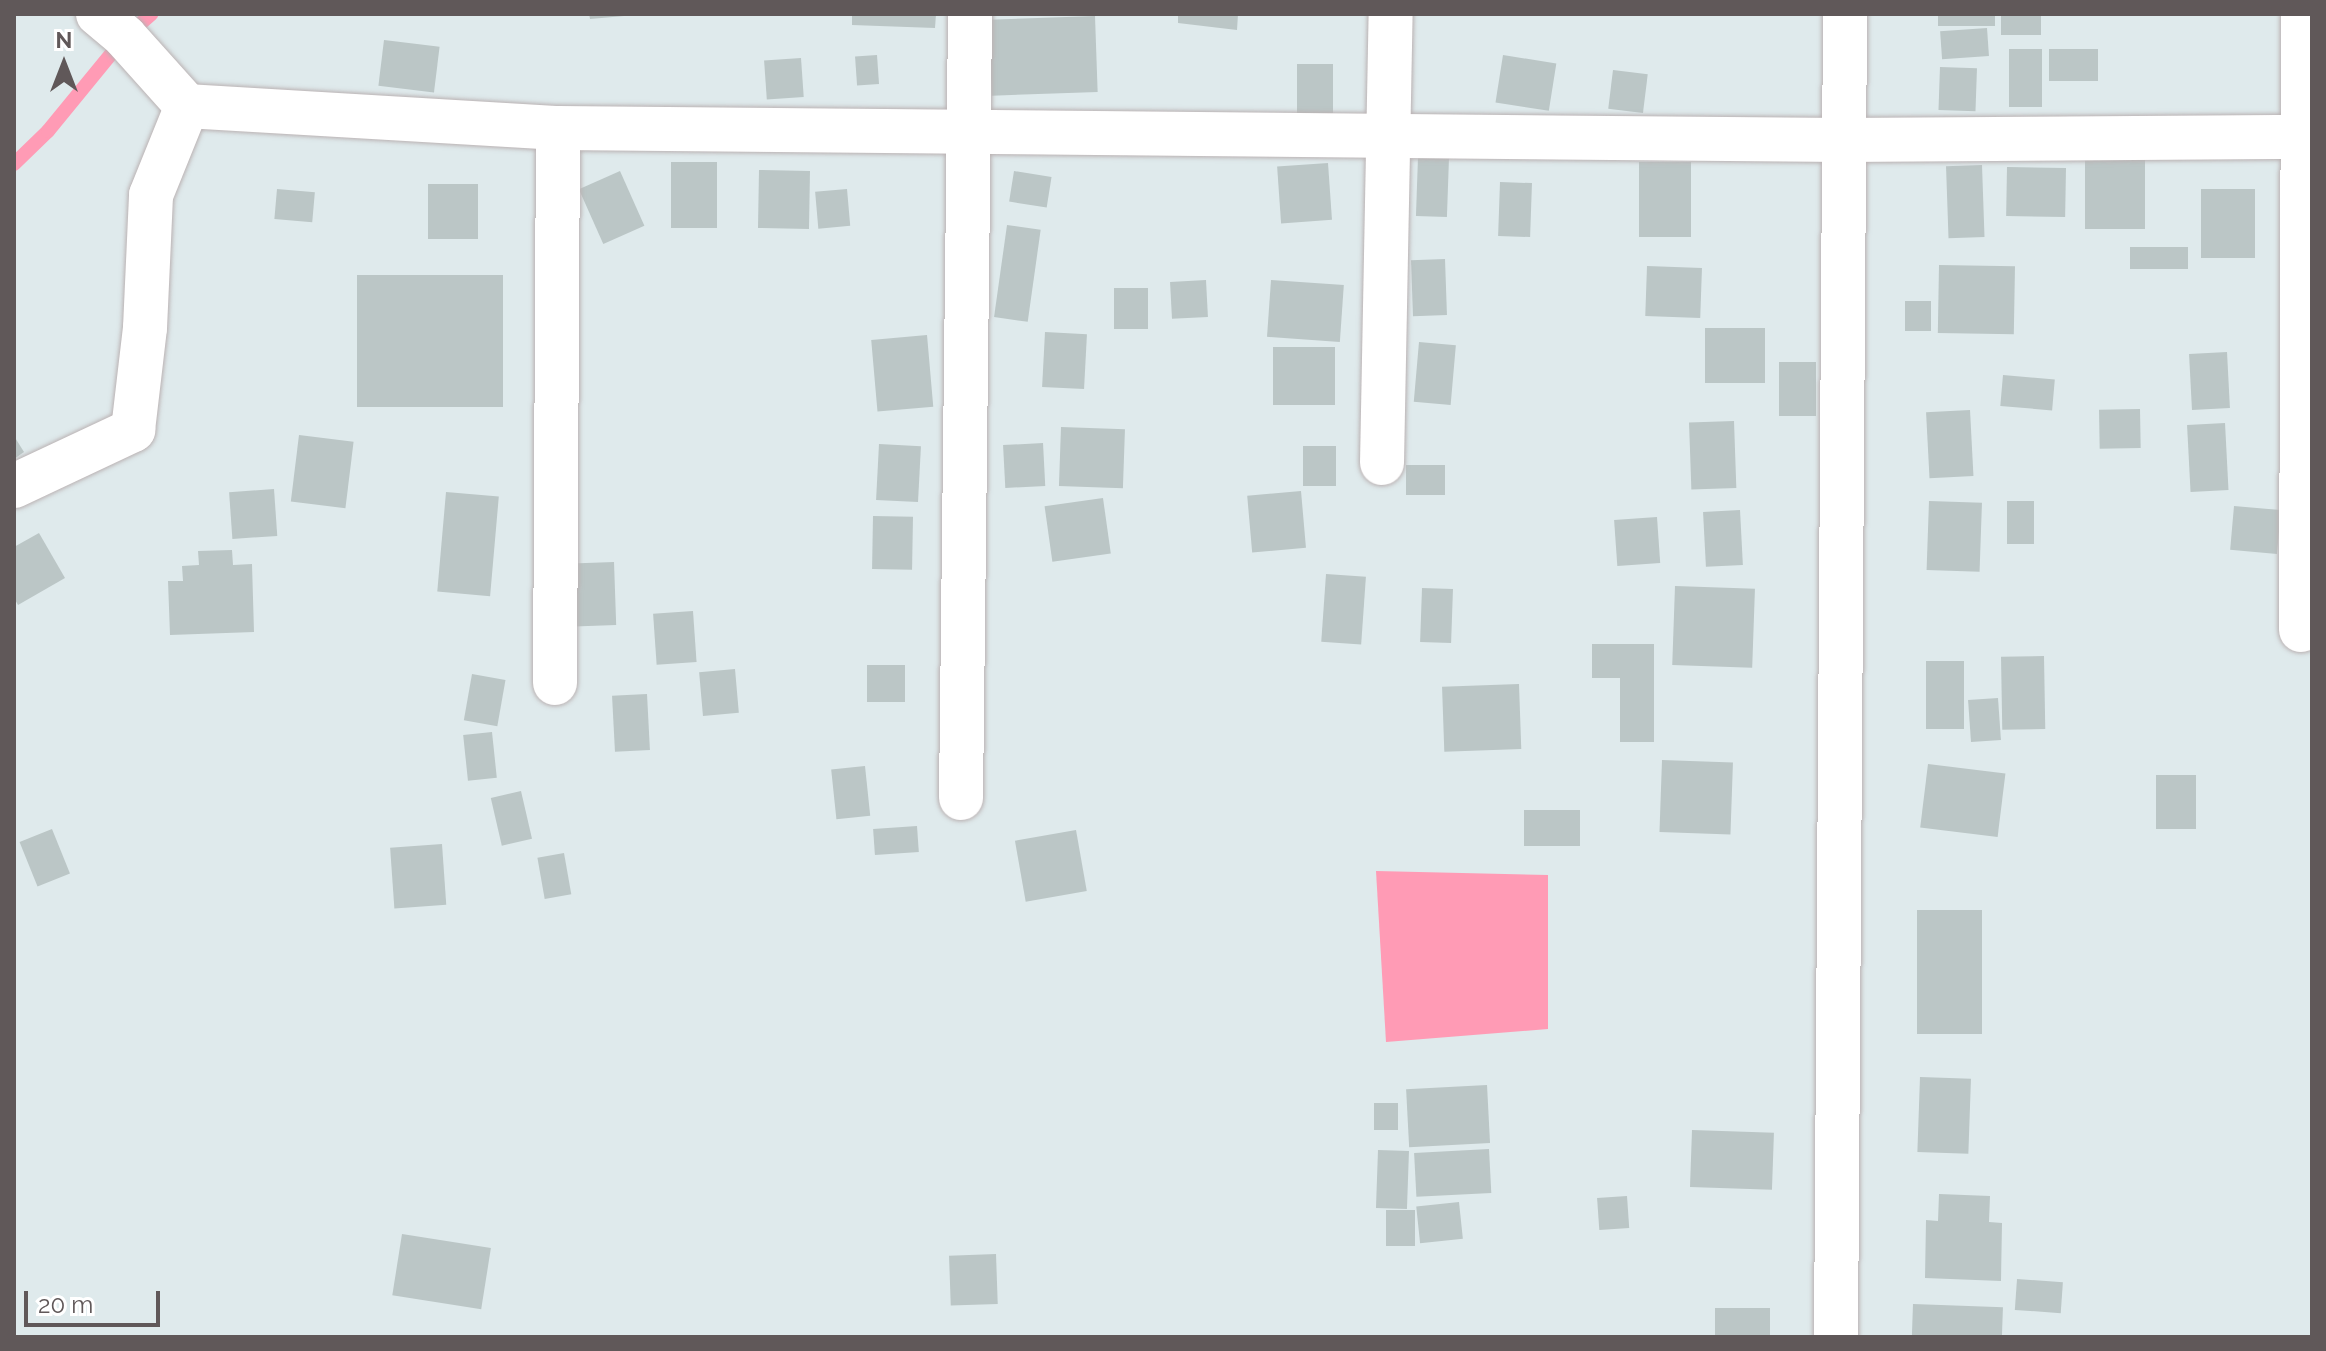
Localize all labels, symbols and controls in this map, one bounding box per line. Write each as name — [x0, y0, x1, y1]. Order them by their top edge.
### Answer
north arrow — [24, 24, 104, 104]
text: N — [56, 27, 72, 53]
scale bar — [28, 1275, 164, 1325]
text: 20 m — [38, 1290, 93, 1319]

